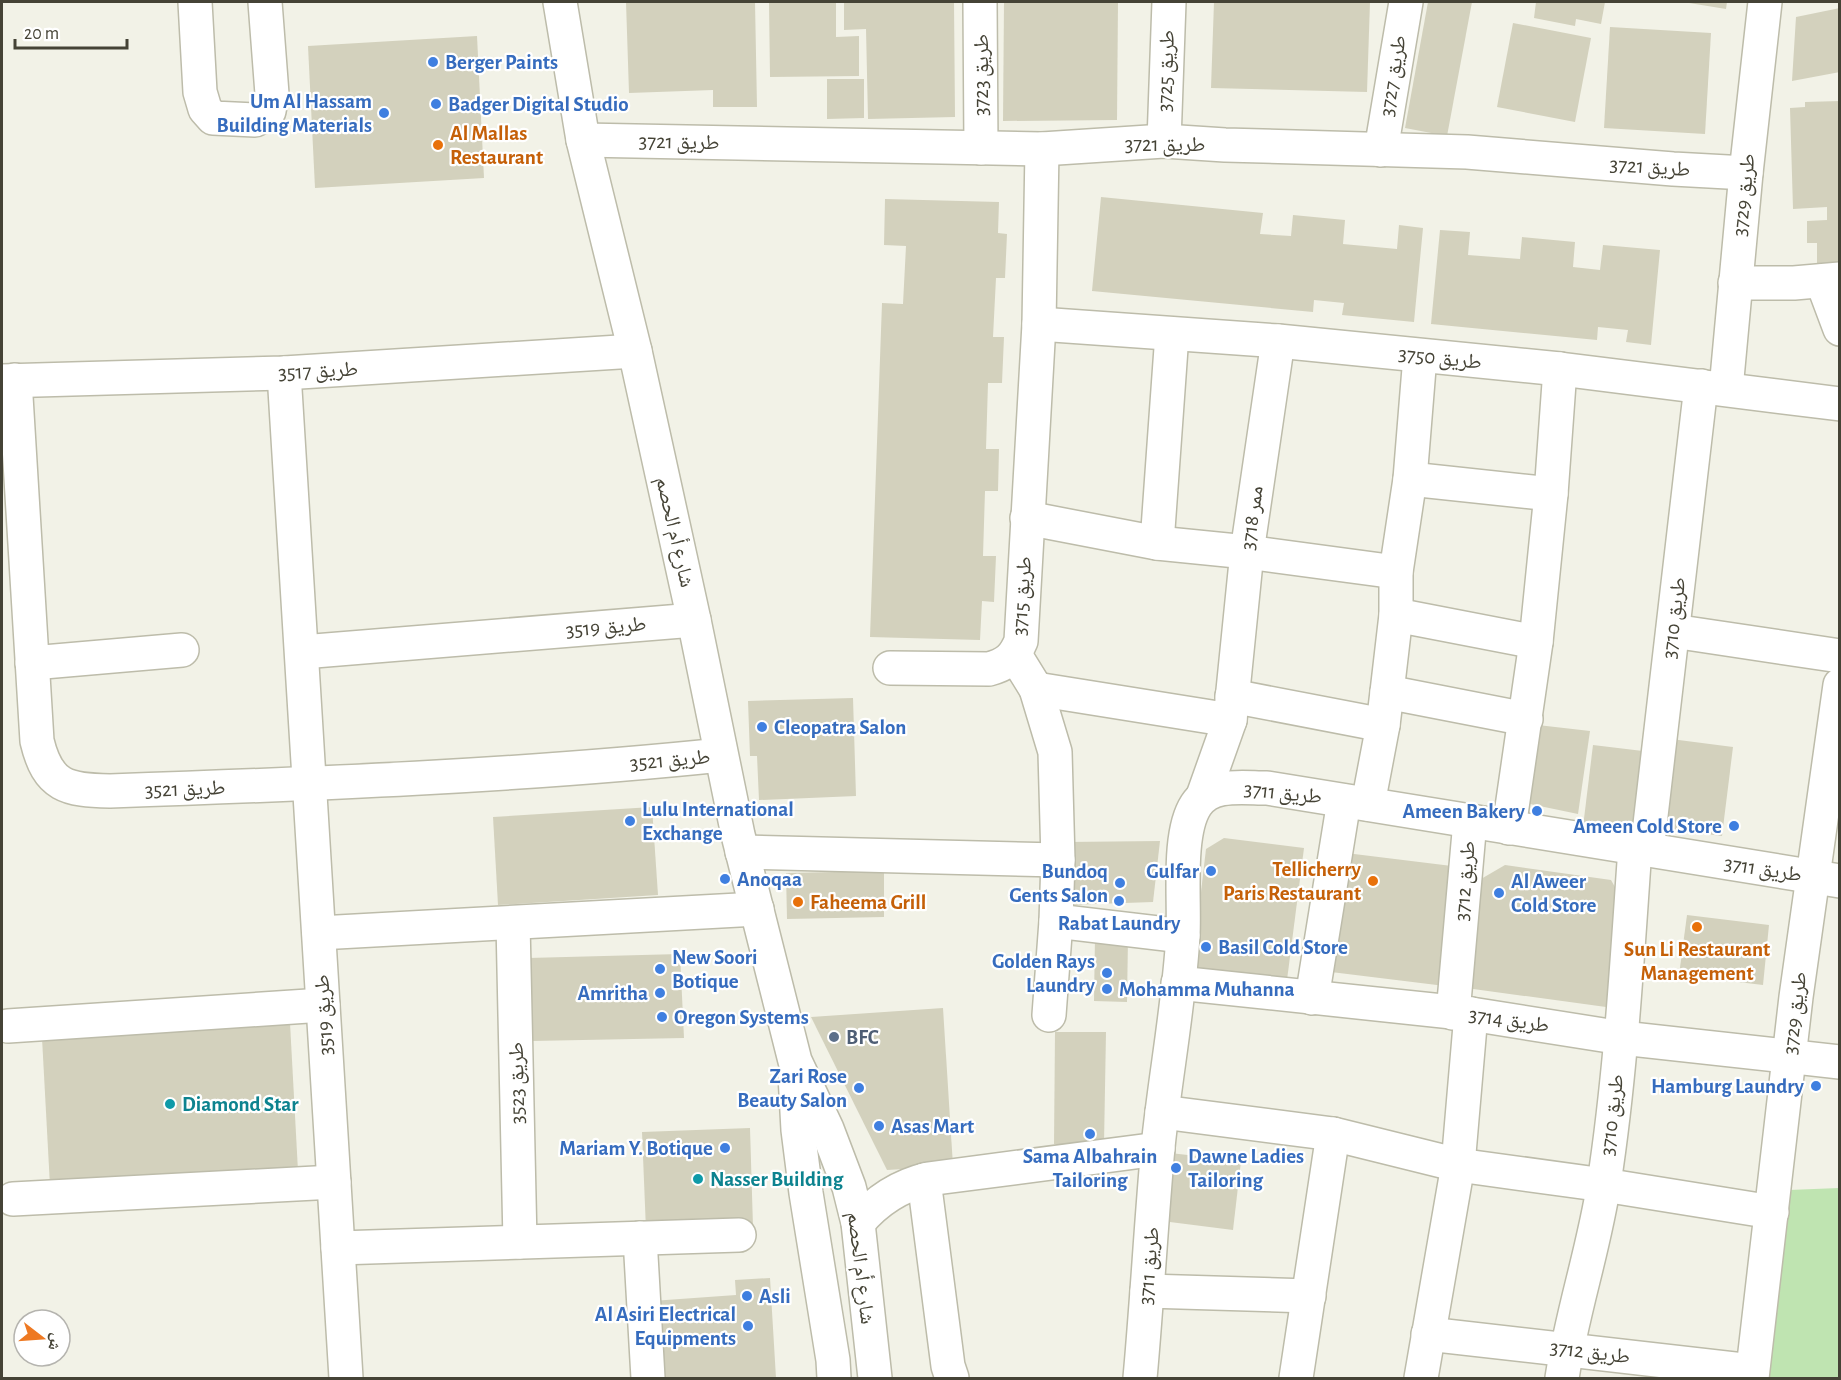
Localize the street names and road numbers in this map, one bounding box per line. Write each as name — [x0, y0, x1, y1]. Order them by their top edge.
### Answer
street label: طريق 3725 — [1154, 30, 1180, 113]
street label: طريق 3723 — [971, 34, 994, 116]
street label: طريق 3727 — [1376, 34, 1412, 119]
street label: طريق 3721 — [638, 131, 720, 155]
street label: طريق 3721 — [1125, 134, 1205, 157]
street label: طريق 3729 — [1729, 152, 1761, 238]
street label: طريق 3721 — [1609, 154, 1691, 182]
street label: طريق 3750 — [1397, 343, 1483, 375]
street label: طريق 3517 — [278, 358, 359, 386]
street label: شارع أم الحصم — [649, 474, 701, 590]
street label: ممر 3718 — [1237, 484, 1267, 552]
street label: طريق 3715 — [1009, 555, 1037, 637]
street label: طريق 3710 — [1659, 576, 1691, 660]
street label: طريق 3519 — [565, 613, 647, 643]
street label: طريق 3521 — [629, 746, 711, 776]
street label: طريق 3521 — [144, 777, 226, 803]
street label: طريق 3711 — [1243, 778, 1323, 810]
street label: طريق 3712 — [1451, 840, 1481, 922]
street label: طريق 3711 — [1722, 853, 1803, 887]
street label: طريق 3729 — [1779, 970, 1812, 1056]
street label: طريق 3519 — [311, 974, 339, 1056]
street label: طريق 3714 — [1467, 1004, 1551, 1038]
street label: طريق 3523 — [506, 1042, 530, 1124]
street label: طريق 3710 — [1597, 1073, 1629, 1157]
street label: شارع أم الحصم — [841, 1210, 881, 1326]
street label: طريق 3711 — [1135, 1226, 1165, 1306]
street label: طريق 3712 — [1548, 1337, 1631, 1369]

